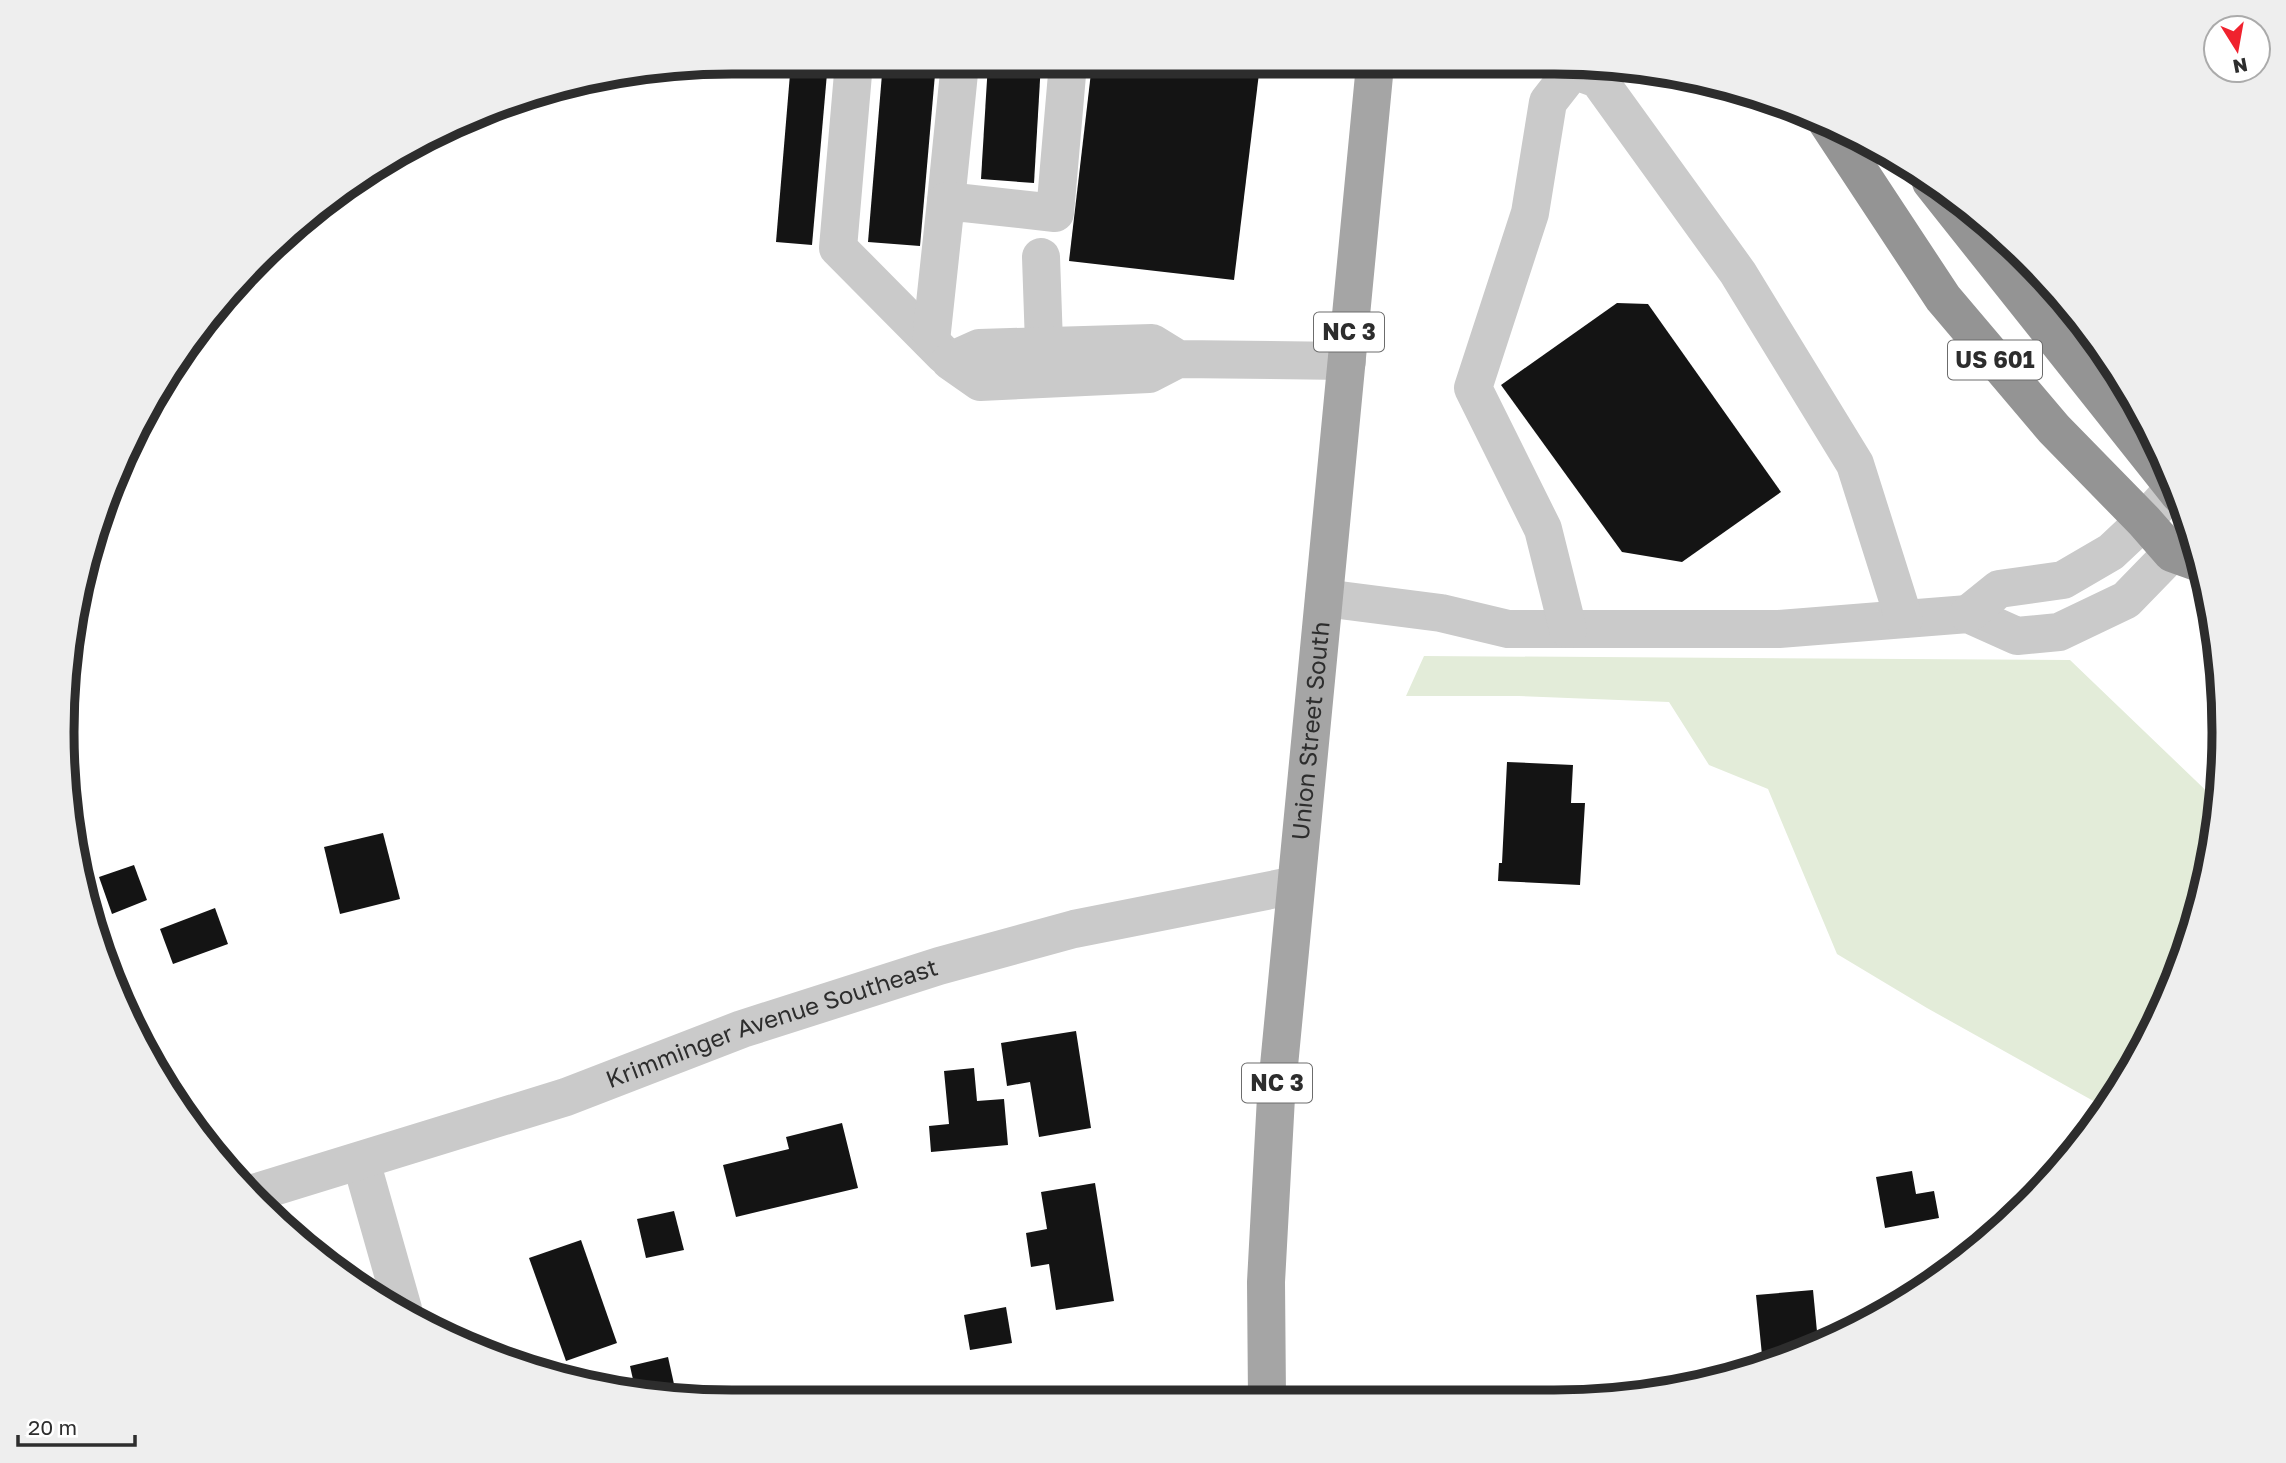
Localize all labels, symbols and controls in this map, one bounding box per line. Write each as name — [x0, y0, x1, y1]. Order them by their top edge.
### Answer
north arrow — [2202, 14, 2272, 84]
text: N — [2231, 54, 2250, 79]
road number: NC 3 — [1314, 312, 1384, 352]
road number: US 601 — [1948, 340, 2042, 380]
street label: Union Street South — [1285, 620, 1335, 842]
street label: Krimminger Avenue Southeast — [601, 951, 941, 1093]
road number: NC 3 — [1242, 1064, 1312, 1102]
scale bar — [18, 1404, 135, 1448]
text: 20 m — [28, 1414, 77, 1440]

